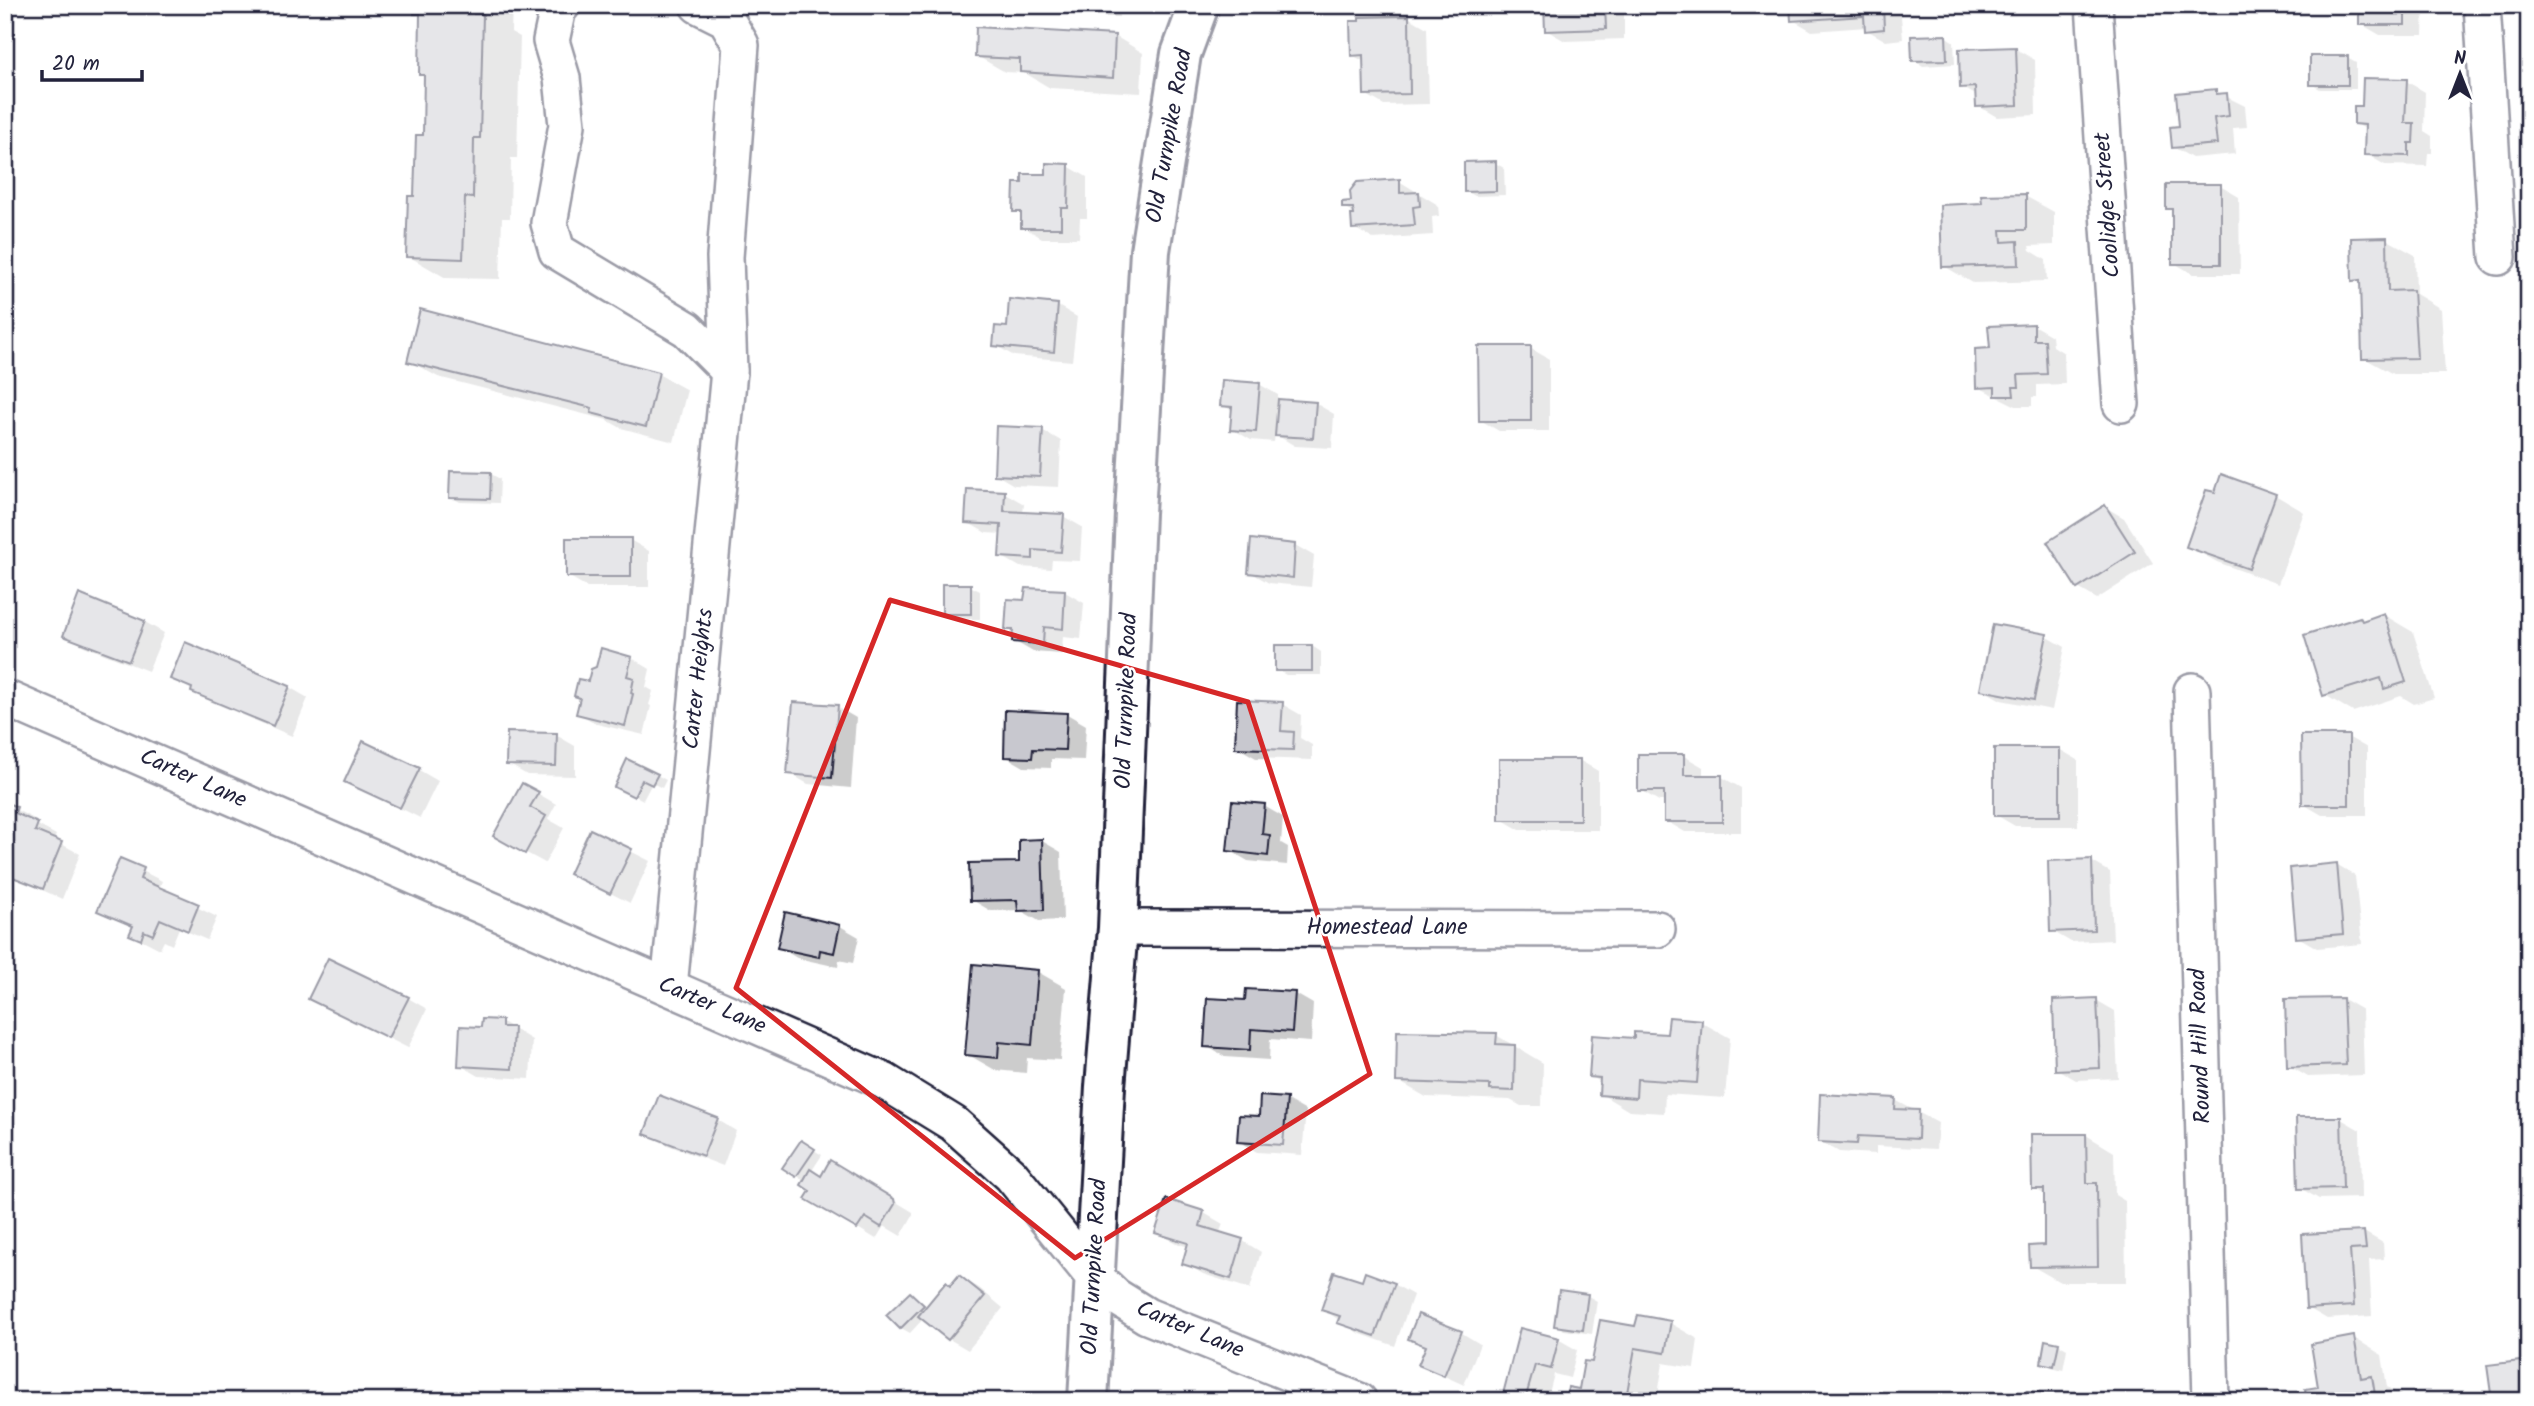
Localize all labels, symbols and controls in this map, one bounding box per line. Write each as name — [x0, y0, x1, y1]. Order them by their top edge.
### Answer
scale bar — [42, 38, 142, 82]
north arrow — [2426, 38, 2496, 108]
text: N — [2454, 44, 2466, 74]
street label: Old Turnpike Road — [1137, 45, 1203, 226]
text: 20 m — [52, 48, 100, 81]
street label: Coolidge Street — [2085, 130, 2131, 279]
street label: Carter Heights — [674, 607, 724, 751]
street label: Old Turnpike Road — [1106, 612, 1148, 790]
street label: Carter Lane — [134, 739, 252, 819]
street label: Homestead Lane — [1307, 910, 1467, 946]
street label: Carter Lane — [652, 967, 772, 1045]
street label: Round Hill Road — [2180, 967, 2222, 1124]
street label: Old Turnpike Road — [1072, 1177, 1118, 1356]
street label: Carter Lane — [1130, 1291, 1250, 1369]

